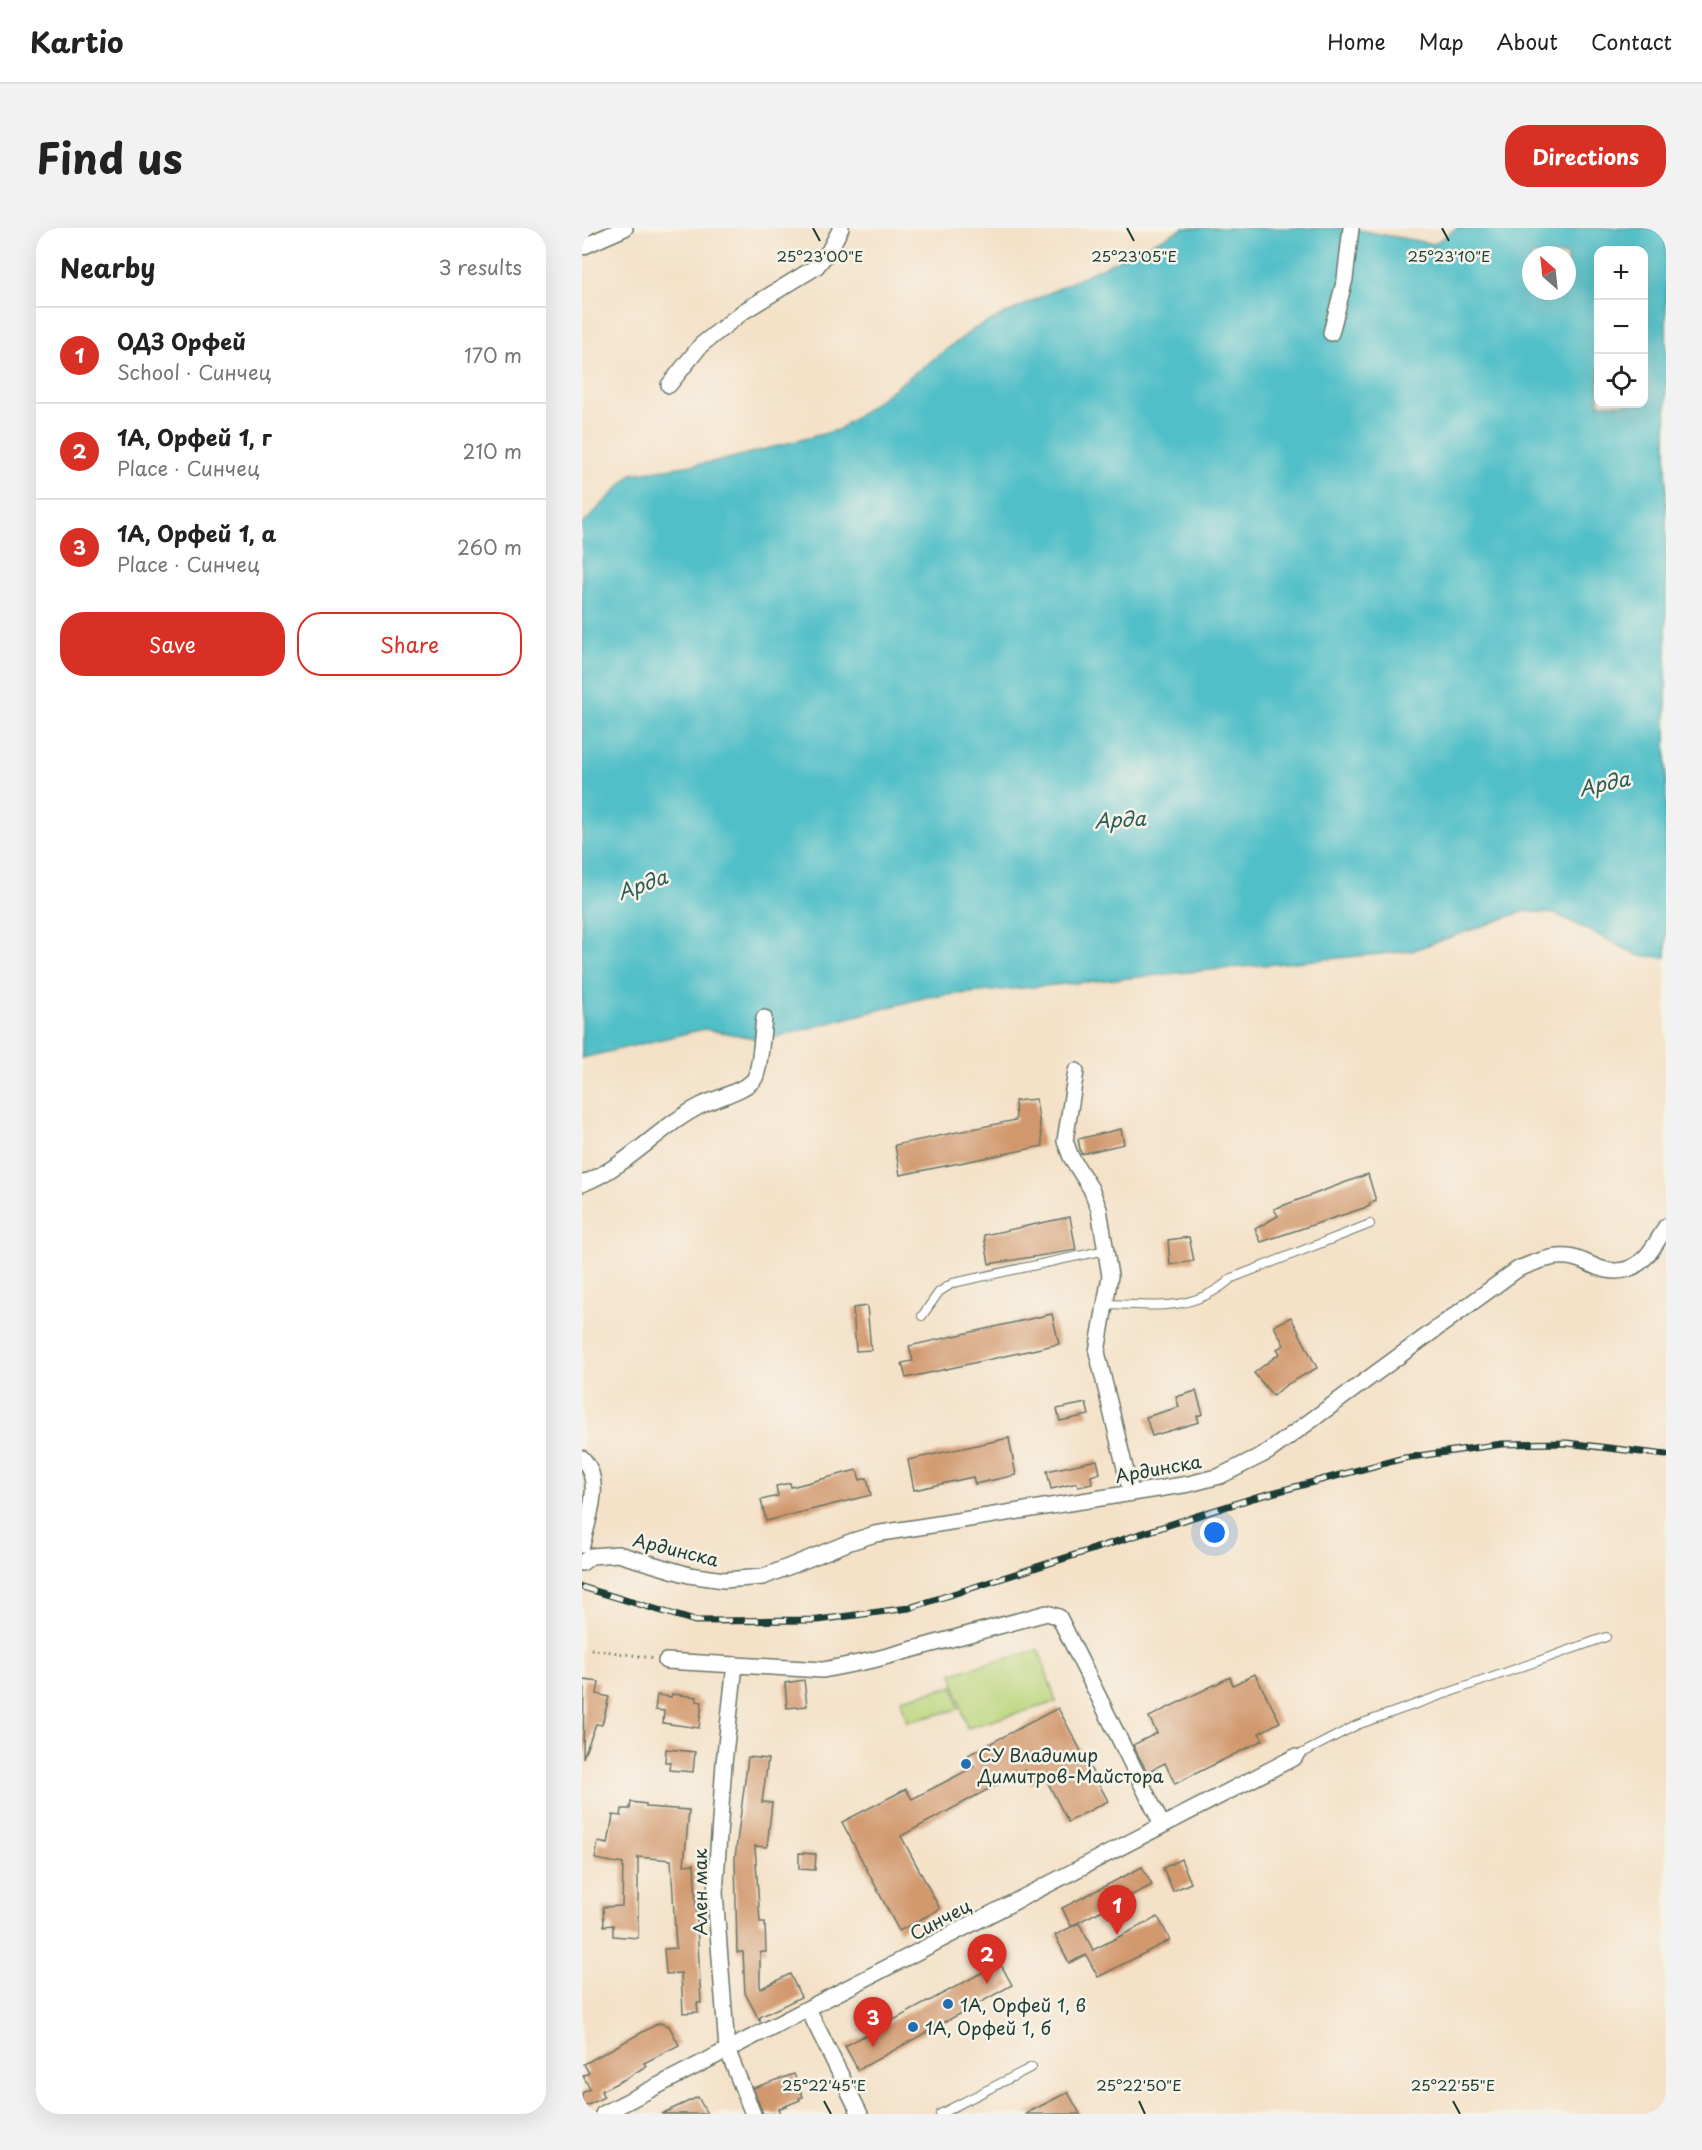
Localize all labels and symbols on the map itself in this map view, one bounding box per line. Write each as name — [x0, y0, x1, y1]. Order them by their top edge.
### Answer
text: 25°23'00"E — [776, 244, 864, 267]
text: 25°23'05"E — [1091, 244, 1177, 267]
text: 25°23'10"E — [1407, 244, 1491, 267]
north arrow — [1522, 246, 1576, 300]
water label: Арда — [1576, 763, 1633, 803]
water label: Арда — [1094, 803, 1147, 835]
water label: Арда — [613, 861, 672, 907]
street label: Ардинска — [1113, 1447, 1204, 1489]
your location — [1200, 1518, 1229, 1547]
street label: Ардинска — [630, 1525, 722, 1573]
place label: СУ Владимир Димитров-Майстора — [977, 1741, 1165, 1789]
marker: СУ Владимир Димитров-Майстора — [959, 1757, 973, 1771]
street label: Ален мак — [686, 1848, 713, 1935]
pin: 1 — [1098, 1886, 1136, 1935]
street label: Синчец — [905, 1891, 976, 1946]
pin: 2 — [968, 1934, 1006, 1984]
place label: 1А, Орфей 1, в — [960, 1991, 1086, 2018]
marker: 1А, Орфей 1, в — [941, 1997, 955, 2011]
pin: 3 — [854, 1998, 892, 2047]
place label: 1А, Орфей 1, б — [925, 2014, 1052, 2041]
marker: 1А, Орфей 1, б — [906, 2020, 920, 2034]
text: 25°22'45"E — [782, 2073, 866, 2096]
text: 25°22'50"E — [1096, 2073, 1182, 2096]
text: 25°22'55"E — [1411, 2073, 1495, 2096]

